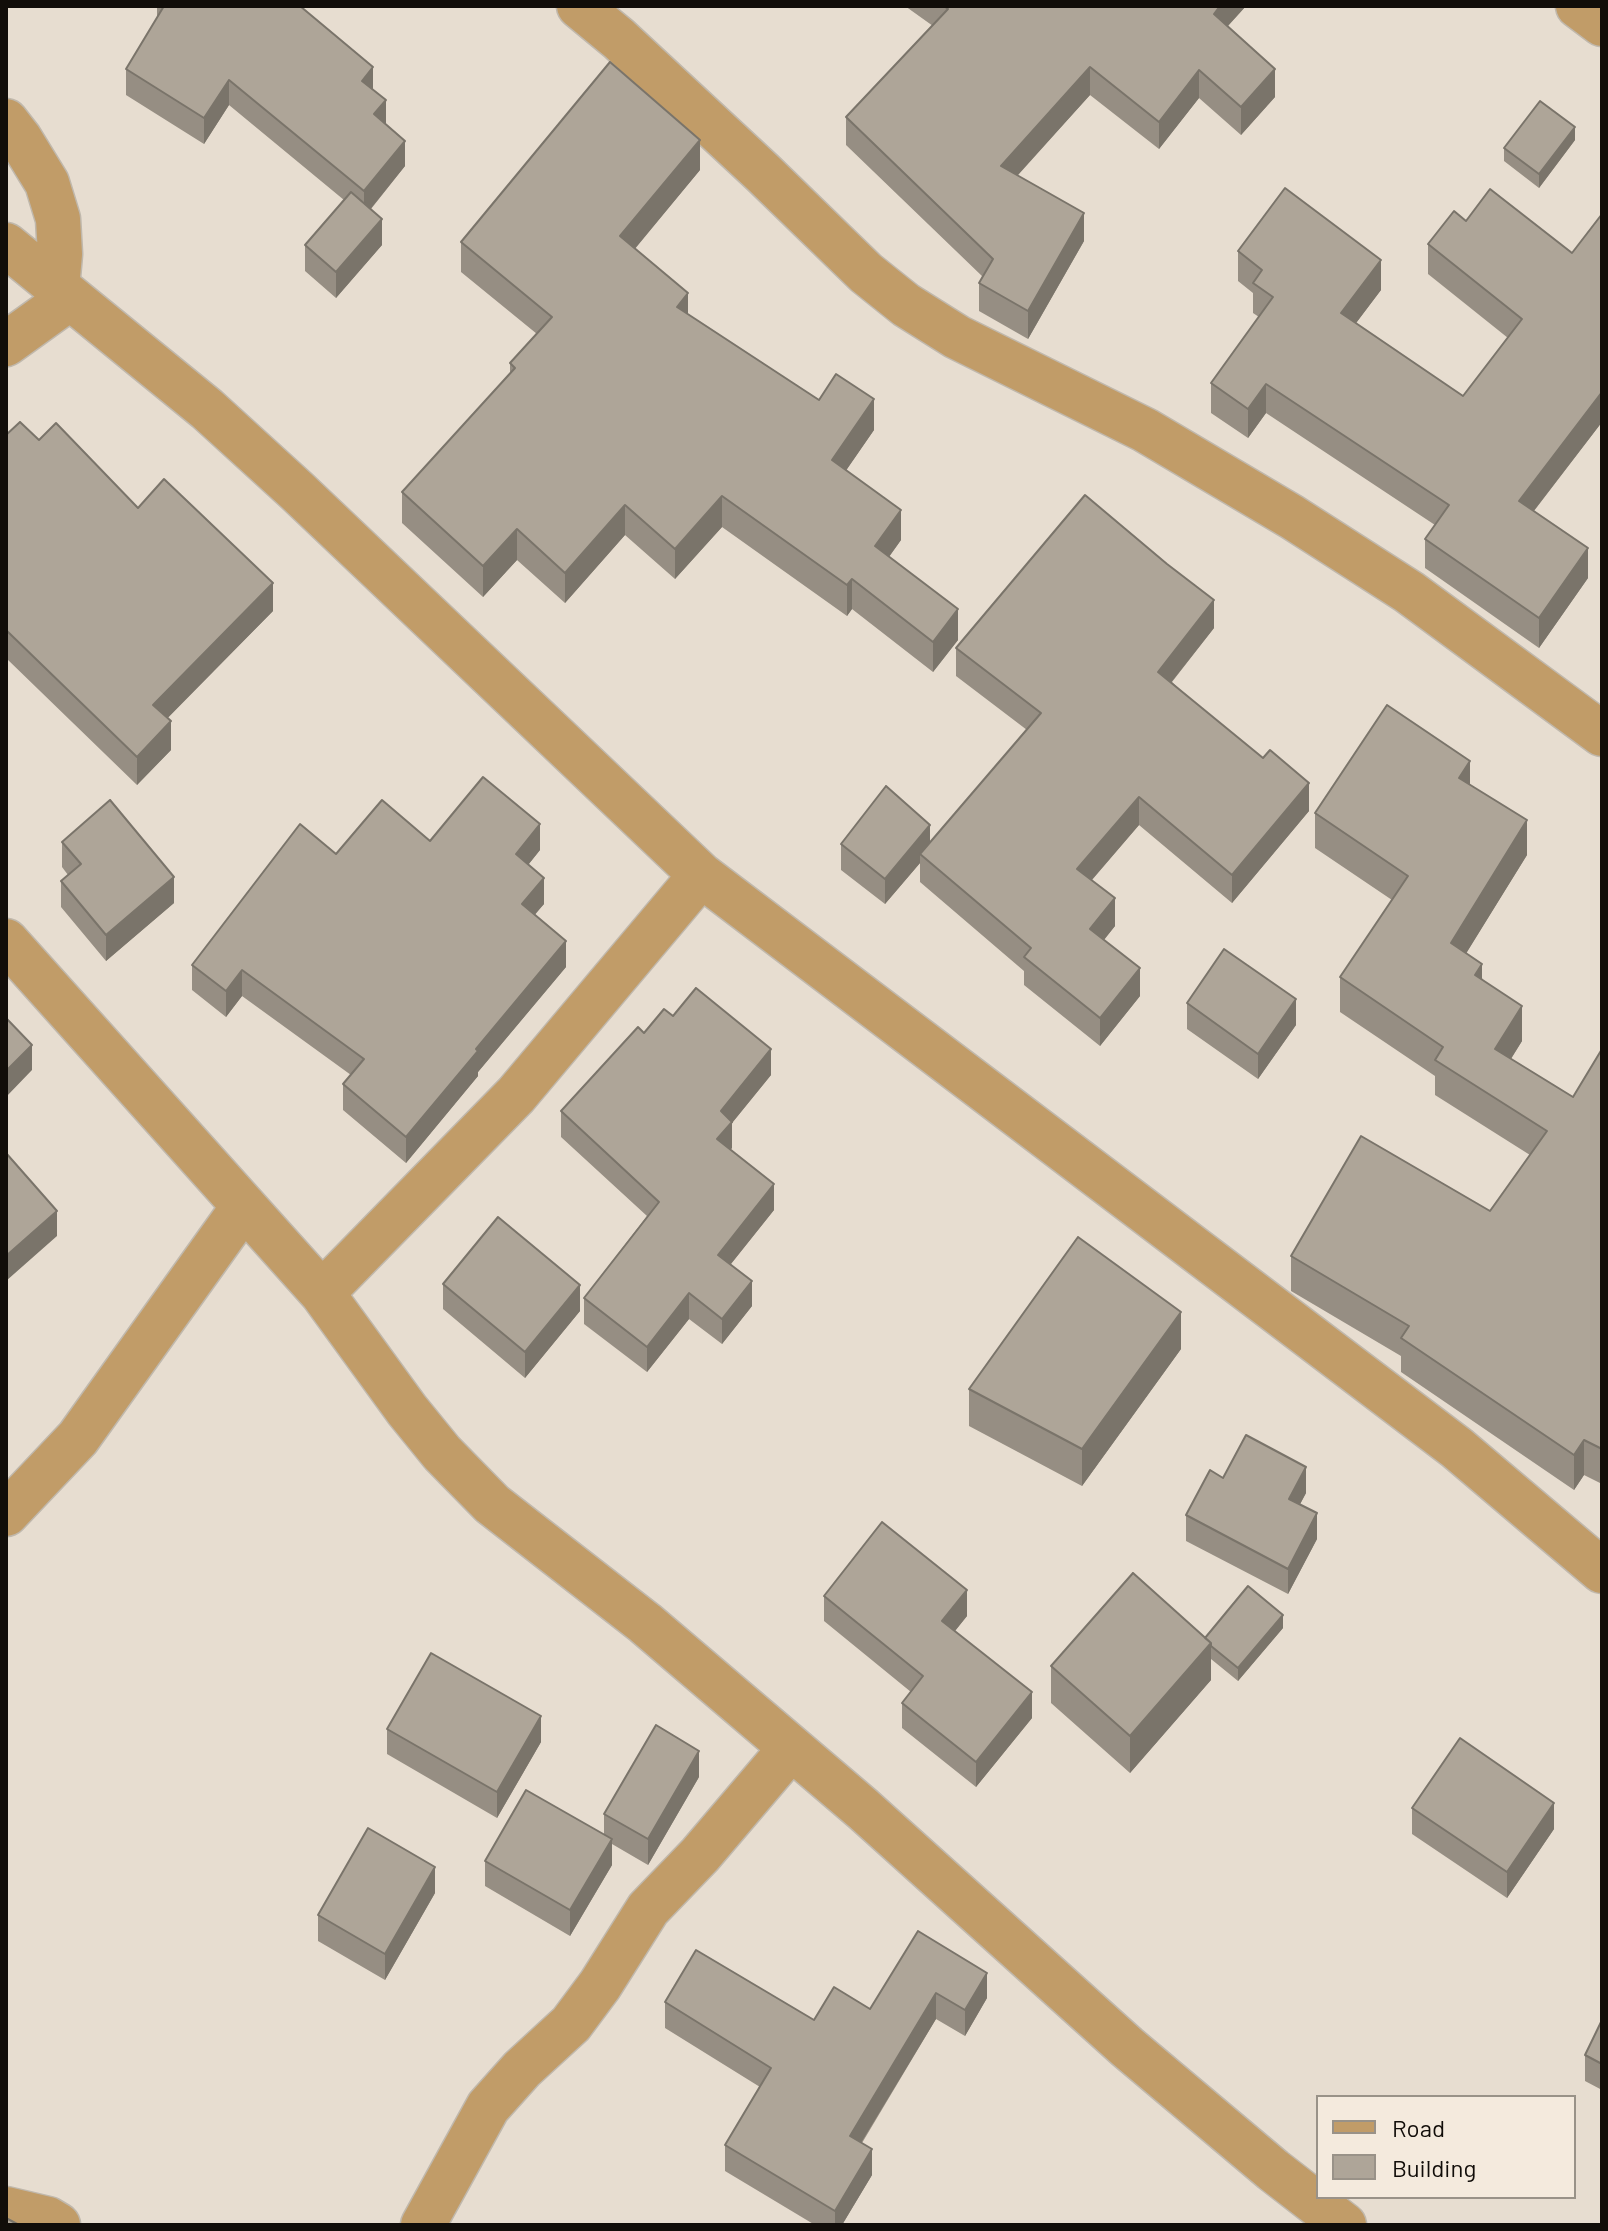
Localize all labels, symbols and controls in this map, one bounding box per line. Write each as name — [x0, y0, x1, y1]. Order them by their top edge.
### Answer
legend — [1316, 2095, 1576, 2199]
text: Road — [1392, 2113, 1445, 2142]
text: Building — [1392, 2153, 1476, 2182]

